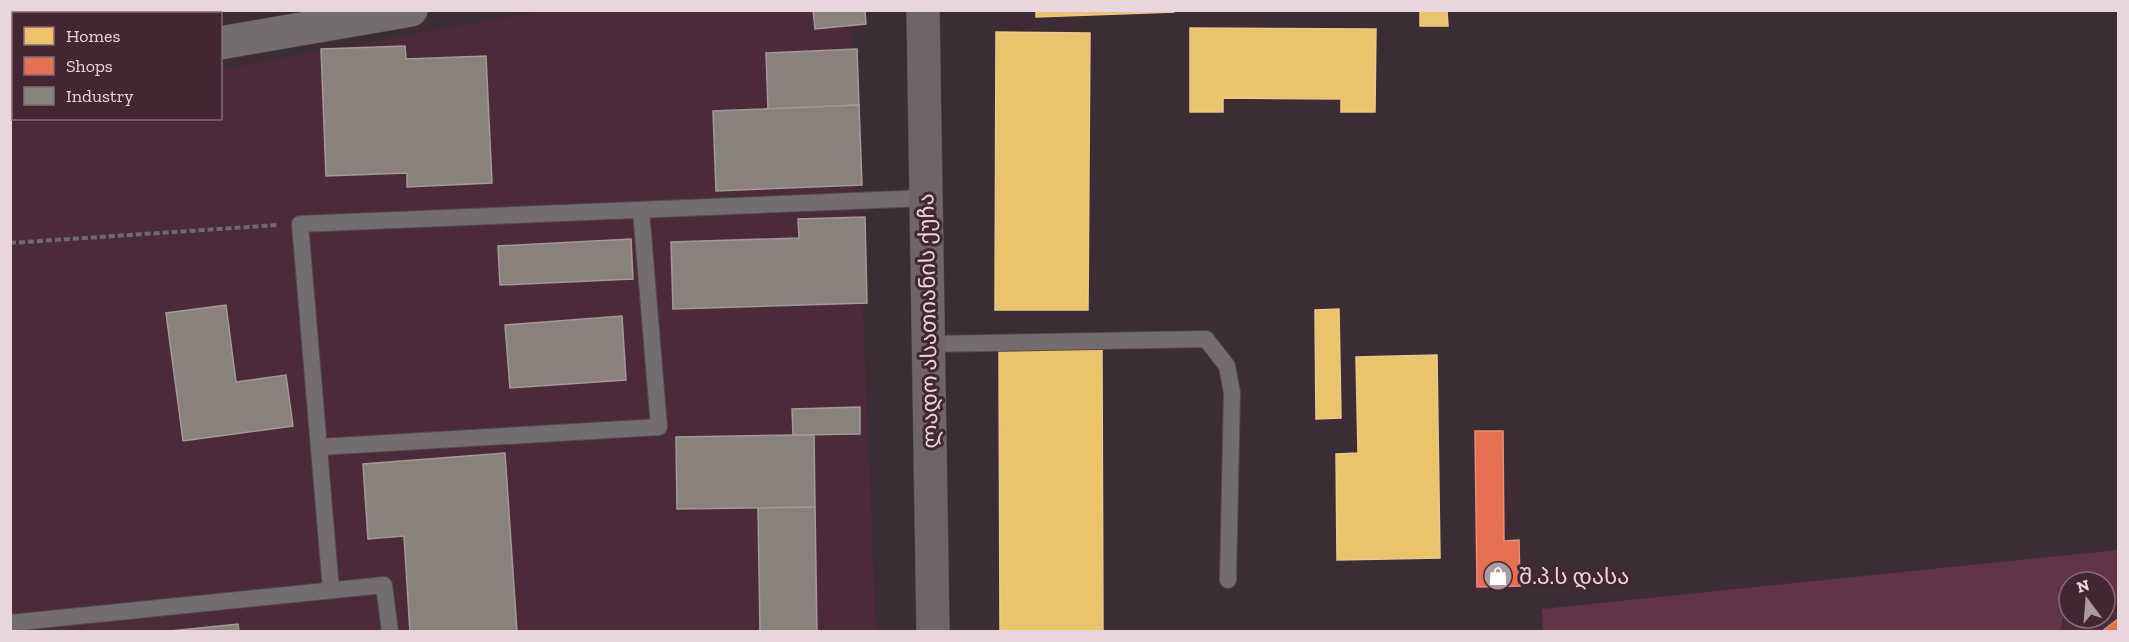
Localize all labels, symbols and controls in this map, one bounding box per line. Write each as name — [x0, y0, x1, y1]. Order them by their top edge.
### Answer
legend — [12, 12, 222, 120]
text: Homes — [66, 25, 120, 47]
text: Shops — [66, 55, 113, 77]
text: Industry — [66, 85, 134, 107]
street label: ლადო ასათიანის ქუჩა — [912, 193, 944, 449]
shop icon: შ.პ.ს დასა — [1482, 560, 1514, 592]
place label: შ.პ.ს დასა — [1519, 563, 1629, 590]
north arrow — [2057, 570, 2117, 630]
text: N — [2075, 575, 2091, 597]

